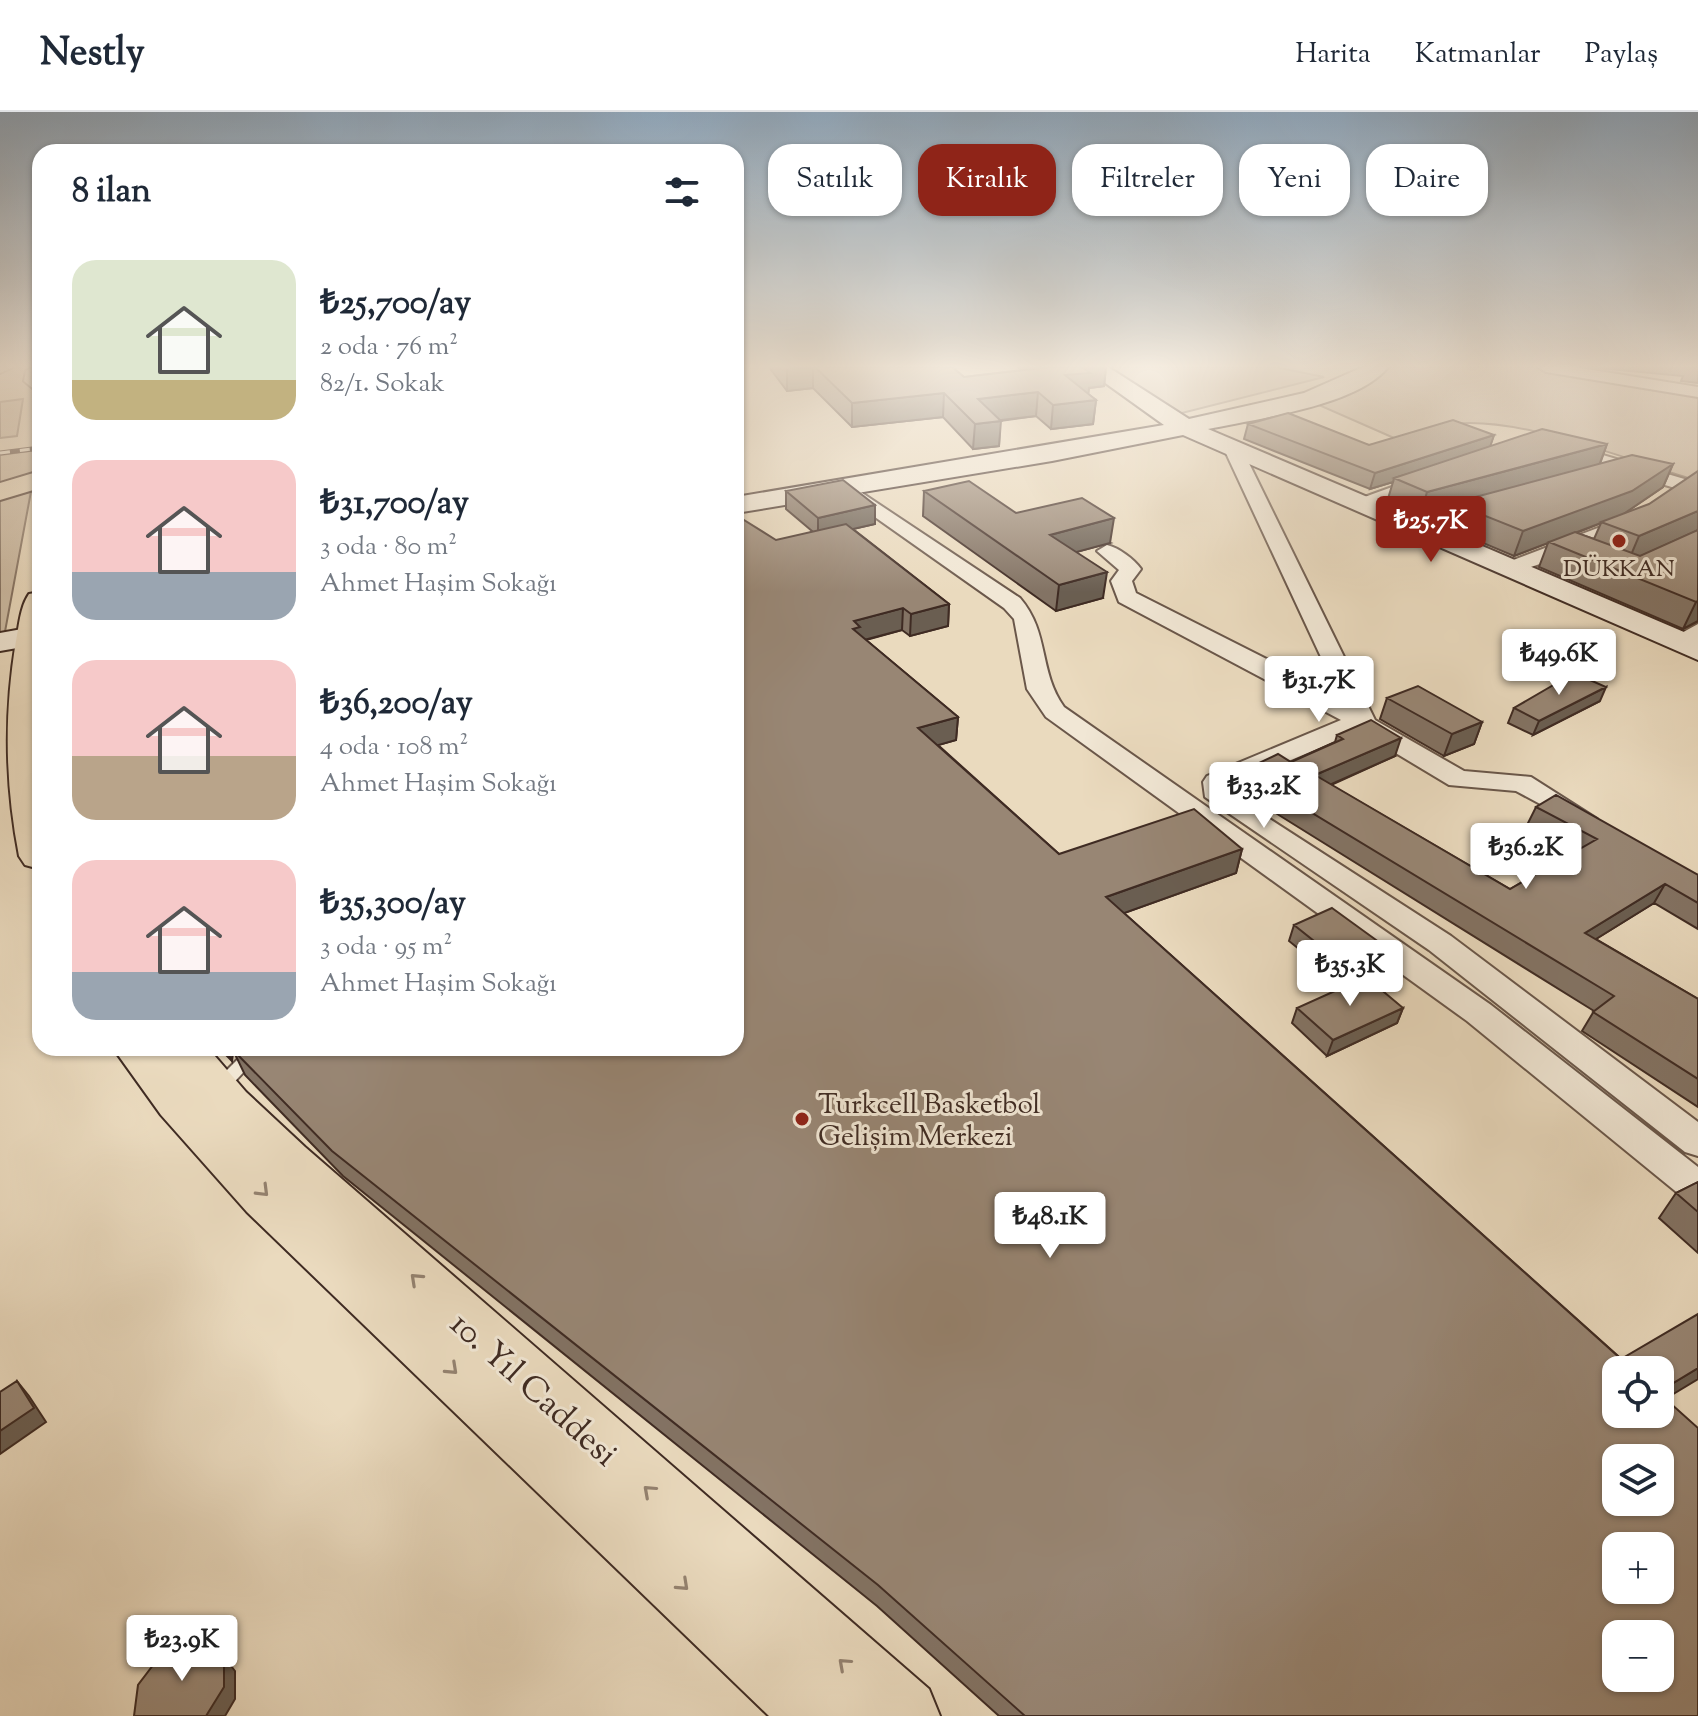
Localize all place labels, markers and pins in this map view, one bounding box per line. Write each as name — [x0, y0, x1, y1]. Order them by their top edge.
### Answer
pin: ₺25.7K — [1366, 496, 1496, 564]
marker: DÜKKAN — [1610, 532, 1628, 550]
place label: DÜKKAN — [1563, 553, 1675, 587]
pin: ₺49.6K — [1494, 629, 1624, 697]
pin: ₺31.7K — [1254, 656, 1384, 724]
pin: ₺33.2K — [1199, 762, 1329, 830]
pin: ₺36.2K — [1461, 823, 1591, 891]
pin: ₺35.3K — [1285, 940, 1415, 1008]
place label: Turkcell Basketbol Gelişim Merkezi — [818, 1086, 1041, 1158]
marker: Turkcell Basketbol Gelişim Merkezi — [793, 1110, 811, 1128]
pin: ₺48.1K — [985, 1192, 1115, 1260]
pin: ₺23.9K — [117, 1615, 247, 1683]

